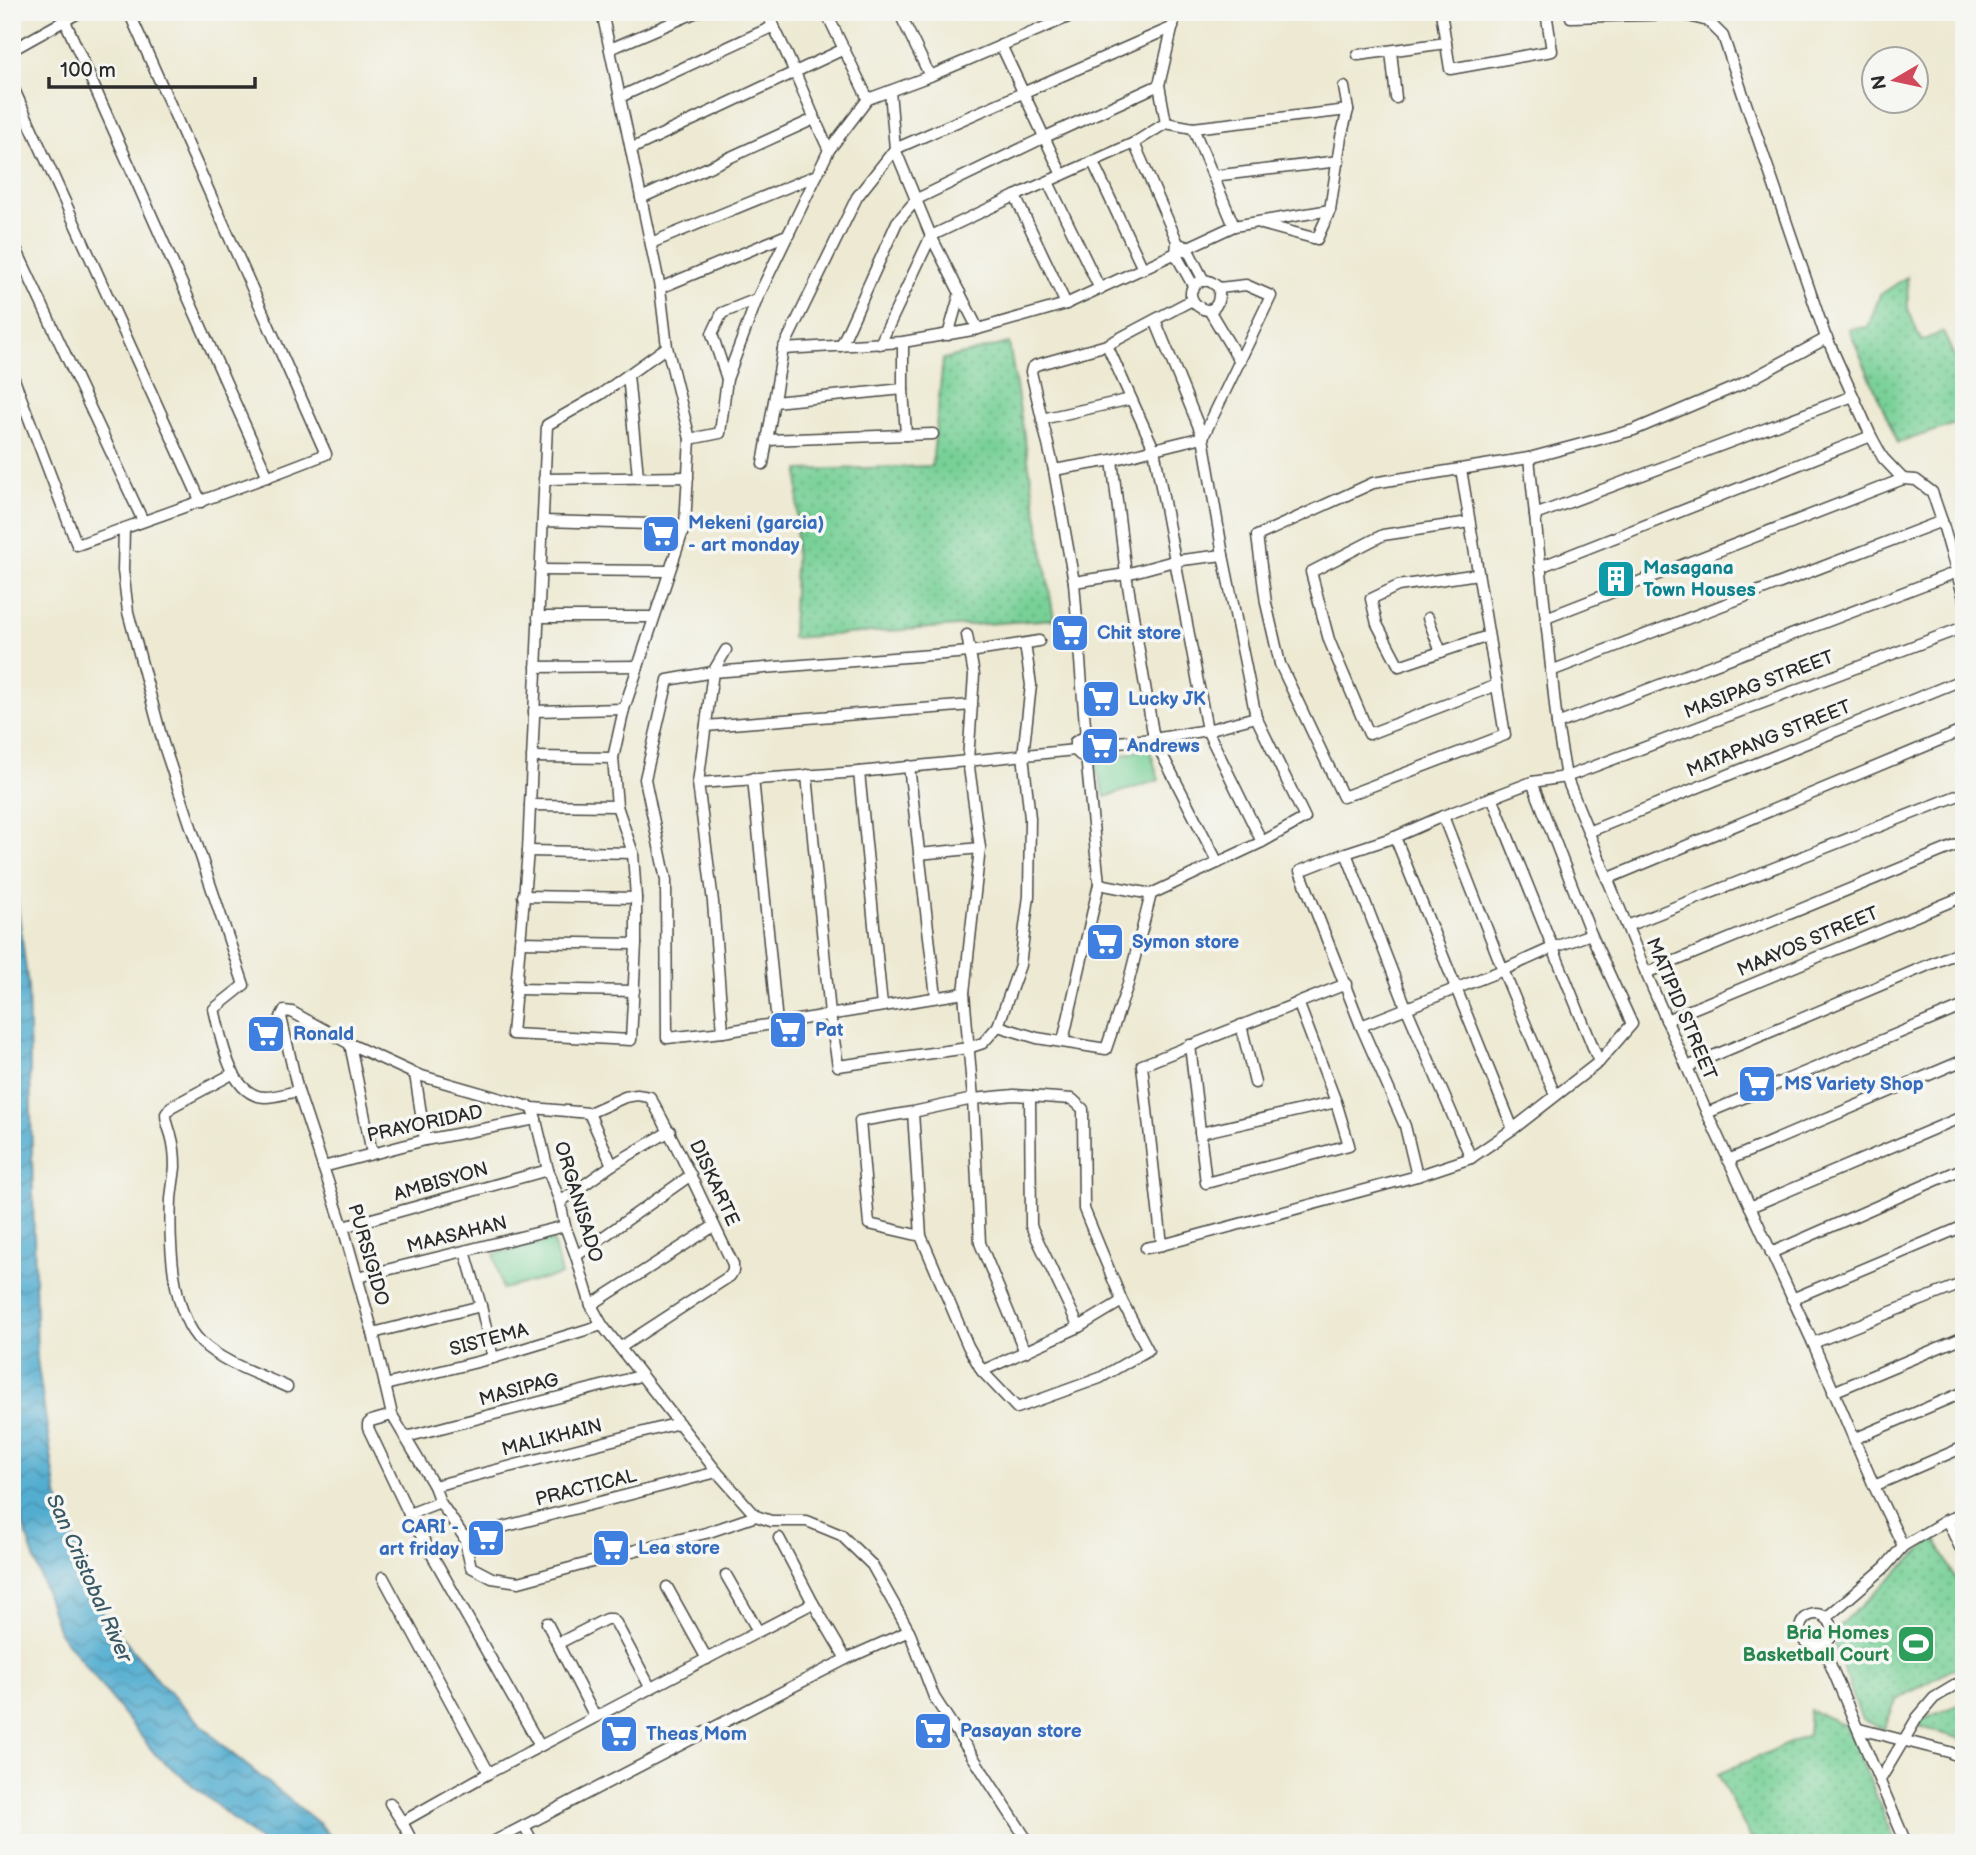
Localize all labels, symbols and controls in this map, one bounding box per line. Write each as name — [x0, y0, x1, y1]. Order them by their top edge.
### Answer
scale bar — [49, 46, 256, 90]
north arrow — [1860, 46, 1930, 116]
text: 100 m — [60, 58, 116, 83]
text: N — [1867, 74, 1892, 91]
place label: Mekeni (garcia) - art monday — [688, 512, 824, 557]
supermarket icon: Mekeni (garcia) - art monday — [640, 513, 682, 555]
place label: Masagana Town Houses — [1643, 557, 1756, 602]
building icon: Masagana Town Houses — [1595, 558, 1637, 600]
supermarket icon: Chit store — [1049, 612, 1091, 654]
place label: Chit store — [1097, 622, 1181, 645]
street label: MASIPAG STREET — [1681, 646, 1838, 724]
supermarket icon: Lucky JK — [1080, 678, 1122, 720]
place label: Lucky JK — [1128, 688, 1206, 711]
street label: MATAPANG STREET — [1683, 695, 1855, 782]
supermarket icon: Andrews — [1079, 725, 1121, 767]
place label: Andrews — [1126, 735, 1200, 758]
street label: MAAYOS STREET — [1734, 902, 1883, 982]
supermarket icon: Symon store — [1084, 921, 1126, 963]
place label: Symon store — [1132, 931, 1239, 954]
street label: MATIPID STREET — [1641, 934, 1722, 1084]
supermarket icon: Pat — [767, 1009, 809, 1051]
supermarket icon: Ronald — [245, 1013, 287, 1055]
place label: Pat — [815, 1019, 844, 1042]
place label: Ronald — [293, 1023, 354, 1046]
supermarket icon: MS Variety Shop — [1736, 1063, 1778, 1105]
place label: MS Variety Shop — [1784, 1073, 1924, 1096]
street label: PRAYORIDAD — [365, 1100, 485, 1148]
street label: DISKARTE — [684, 1136, 744, 1230]
street label: ORGANISADO — [549, 1139, 607, 1265]
street label: AMBISYON — [391, 1158, 491, 1206]
street label: PURSIGIDO — [342, 1201, 394, 1309]
street label: MAASAHAN — [404, 1211, 510, 1259]
street label: SISTEMA — [447, 1318, 531, 1362]
street label: MASIPAG — [477, 1368, 561, 1412]
street label: MALIKHAIN — [499, 1414, 605, 1462]
street label: PRACTICAL — [533, 1464, 639, 1512]
water label: San Cristobal River — [41, 1490, 138, 1667]
place label: CARI - art friday — [379, 1516, 459, 1561]
supermarket icon: CARI - art friday — [465, 1517, 507, 1559]
supermarket icon: Lea store — [590, 1527, 632, 1569]
place label: Lea store — [638, 1537, 720, 1560]
place label: Bria Homes Basketball Court — [1743, 1622, 1890, 1667]
sports icon: Bria Homes Basketball Court — [1895, 1623, 1937, 1665]
supermarket icon: Pasayan store — [912, 1710, 954, 1752]
supermarket icon: Theas Mom — [598, 1713, 640, 1755]
place label: Pasayan store — [960, 1720, 1082, 1743]
place label: Theas Mom — [646, 1723, 747, 1746]

